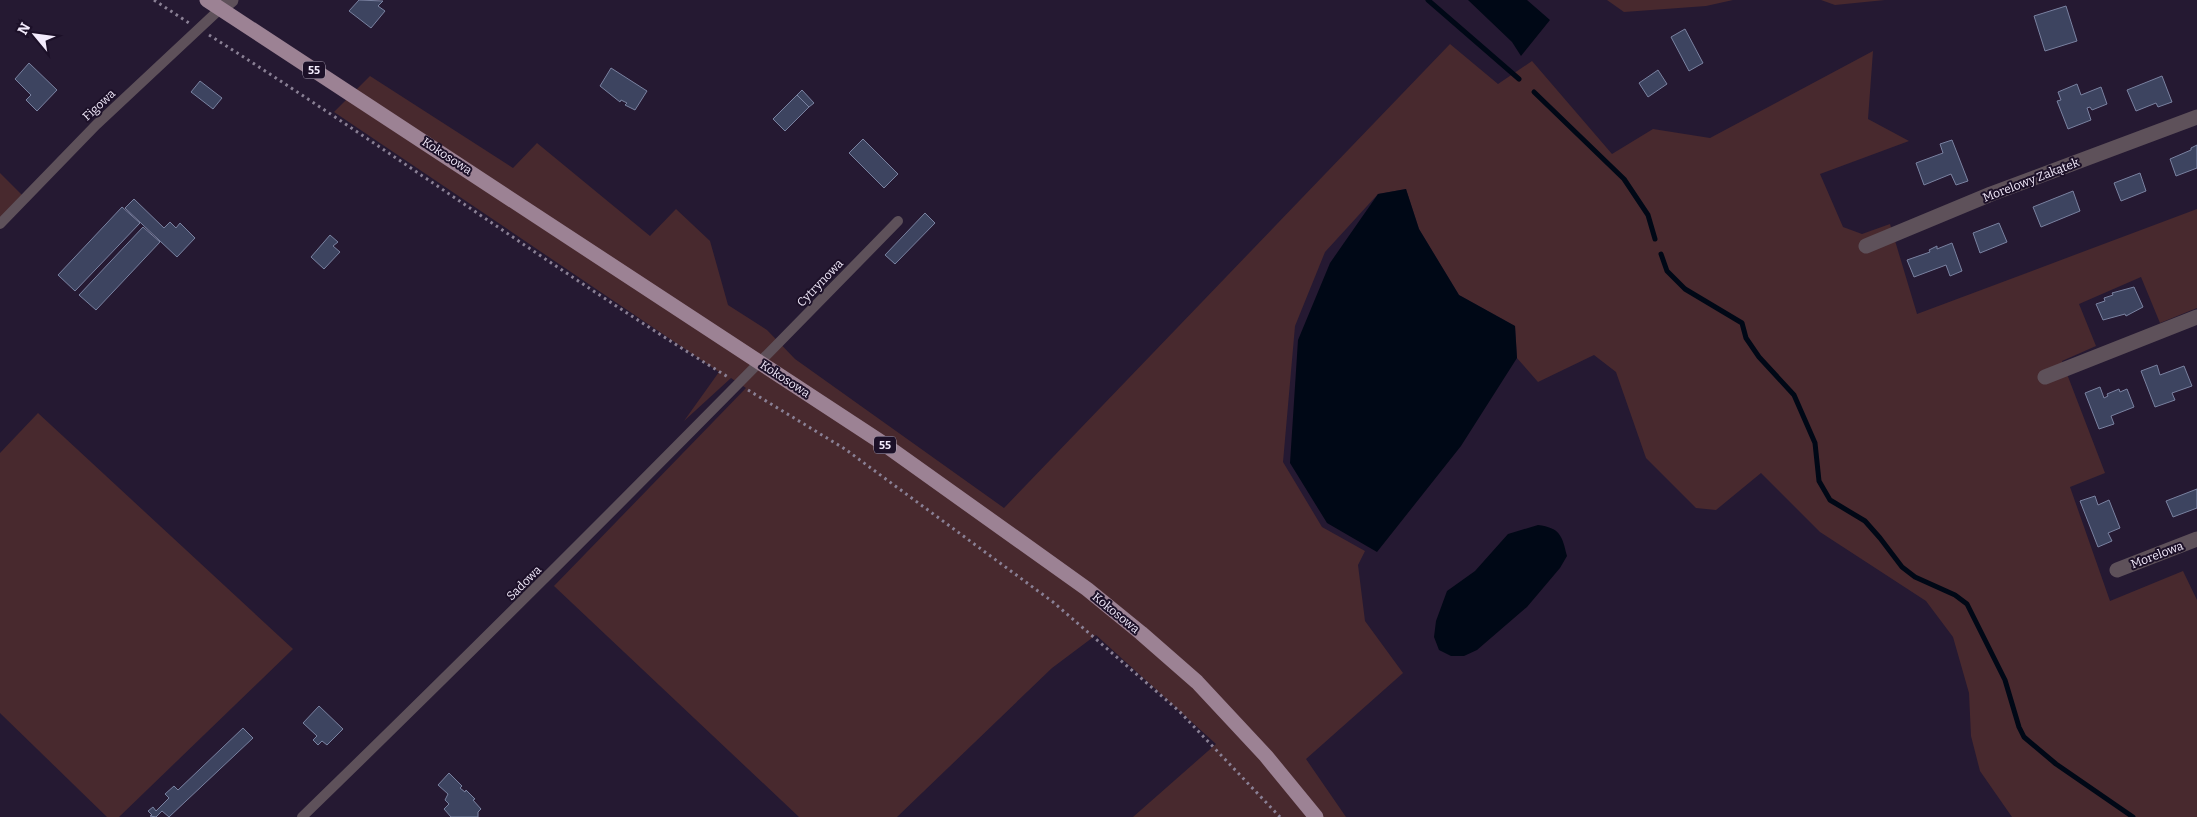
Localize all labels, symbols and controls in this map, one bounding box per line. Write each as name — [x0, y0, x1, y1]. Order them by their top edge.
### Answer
north arrow — [10, 10, 60, 60]
text: N — [14, 20, 34, 38]
road number: 55 — [303, 62, 325, 78]
street label: Figowa — [80, 86, 118, 124]
street label: Kokosowa — [419, 135, 475, 177]
street label: Morelowy Zakątek — [1981, 155, 2081, 205]
street label: Cytrynowa — [794, 256, 846, 310]
street label: Kokosowa — [757, 358, 813, 400]
road number: 55 — [874, 436, 896, 454]
street label: Morelowa — [2129, 538, 2186, 571]
street label: Sadowa — [504, 562, 545, 603]
street label: Kokosowa — [1090, 590, 1143, 636]

